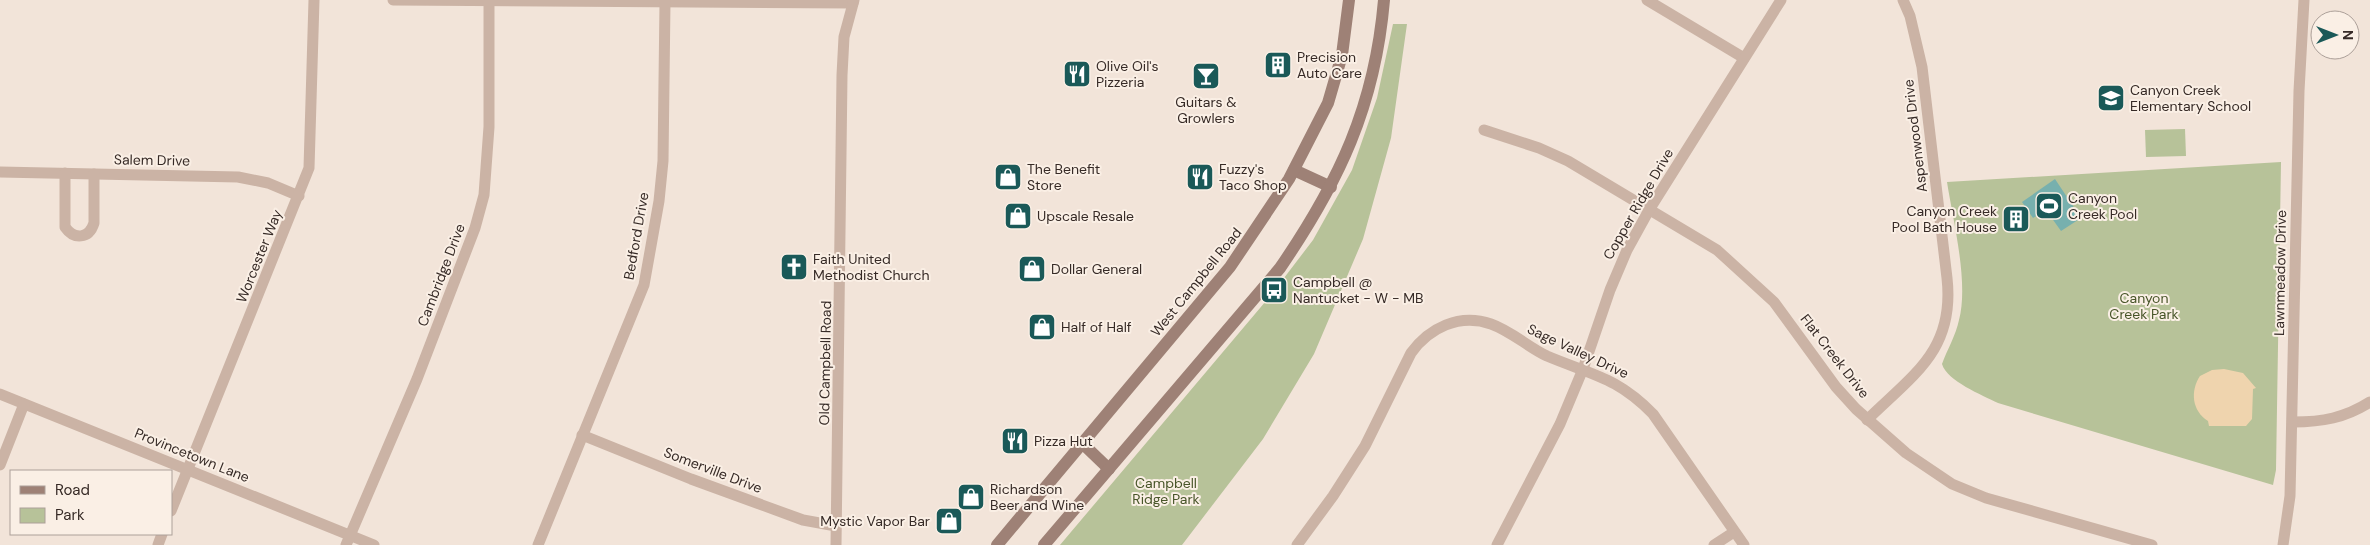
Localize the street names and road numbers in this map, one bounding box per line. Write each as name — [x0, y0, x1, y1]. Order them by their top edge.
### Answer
street label: Aspenwood Drive — [1899, 78, 1931, 194]
street label: Copper Ridge Drive — [1599, 145, 1677, 263]
street label: Salem Drive — [114, 150, 190, 170]
street label: Bedford Drive — [619, 191, 653, 281]
street label: Worcester Way — [232, 207, 286, 305]
street label: Lawnmeadow Drive — [2270, 210, 2290, 336]
street label: Cambridge Drive — [413, 221, 469, 329]
street label: West Campbell Road — [1147, 224, 1245, 340]
street label: Old Campbell Road — [815, 301, 835, 425]
street label: Flat Creek Drive — [1796, 310, 1874, 402]
street label: Sage Valley Drive — [1524, 320, 1632, 382]
street label: Provincetown Lane — [132, 424, 252, 486]
street label: Somerville Drive — [661, 443, 765, 497]

